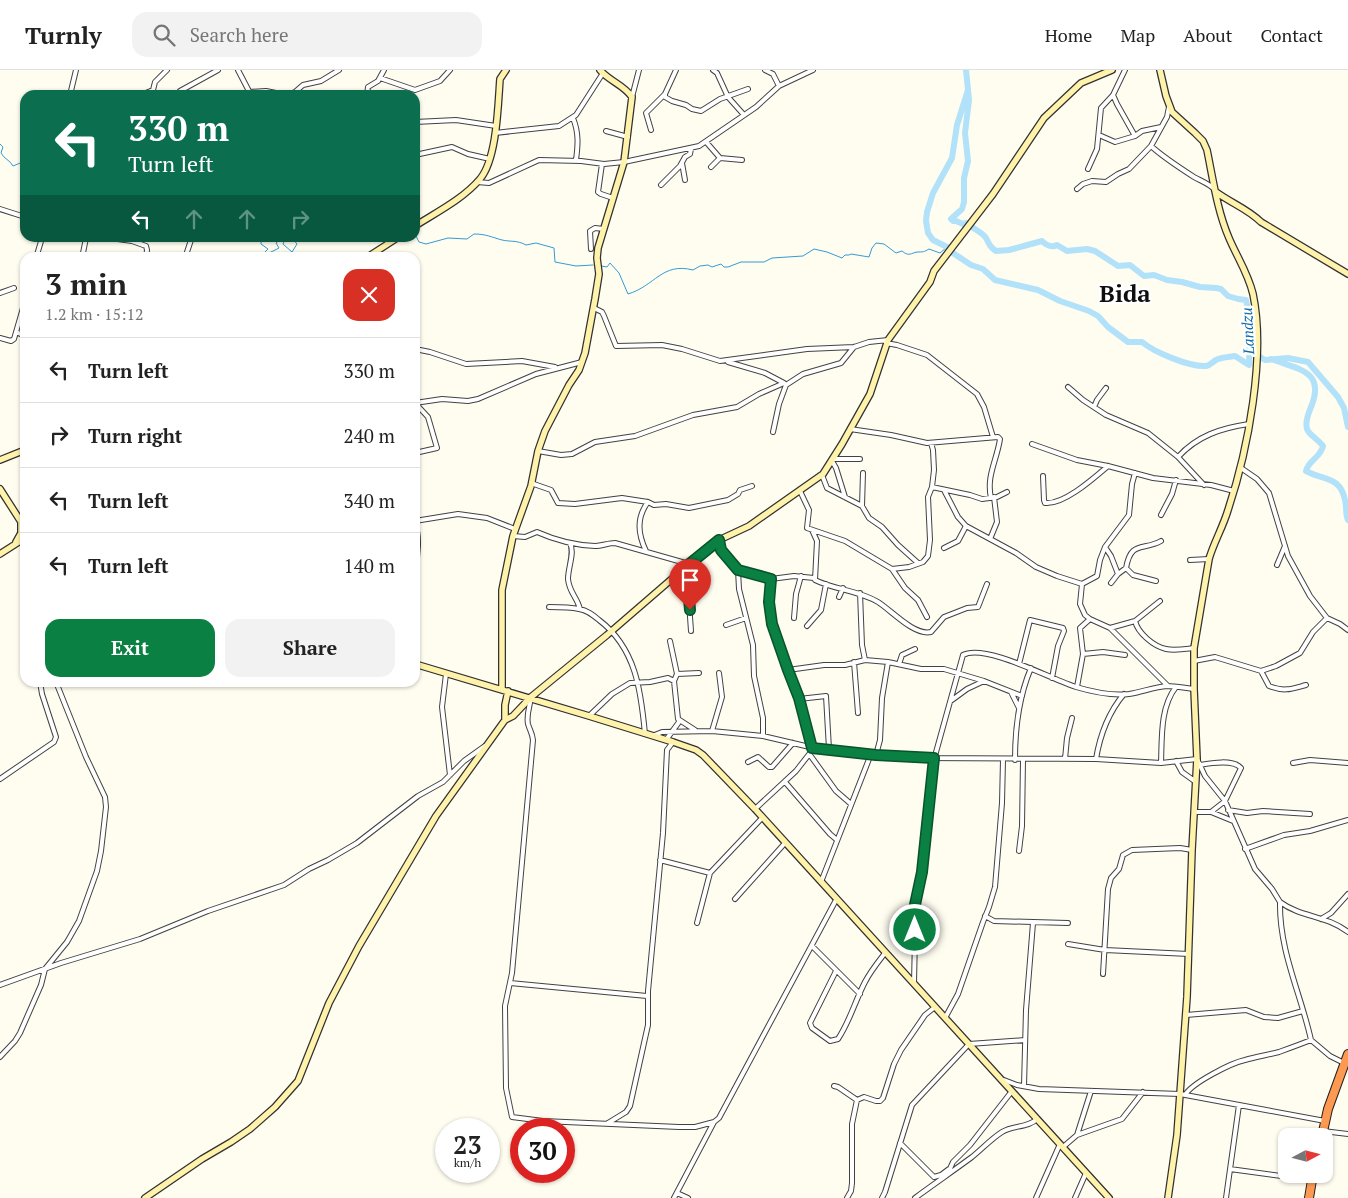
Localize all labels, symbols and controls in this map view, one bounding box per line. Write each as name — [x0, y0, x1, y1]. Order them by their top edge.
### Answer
search box — [132, 12, 482, 57]
text: Turnly — [25, 19, 102, 51]
icon: search — [150, 21, 178, 49]
text: Search here — [190, 22, 288, 47]
text: Home — [1045, 23, 1092, 47]
text: Map — [1120, 23, 1155, 47]
text: About — [1183, 23, 1232, 47]
text: Contact — [1260, 23, 1323, 47]
text: 330 m — [128, 105, 229, 151]
icon: left — [45, 110, 110, 175]
text: Turn left — [128, 149, 214, 178]
icon: left — [127, 205, 155, 233]
icon: ahead — [180, 205, 208, 233]
icon: ahead — [233, 205, 261, 233]
icon: right — [286, 205, 314, 233]
text: 3 min — [45, 264, 127, 304]
button: close — [343, 269, 395, 321]
district label: Bida — [1099, 277, 1151, 309]
text: 1.2 km · 15:12 — [45, 303, 143, 325]
water label: Landzu — [1236, 307, 1258, 356]
icon: left — [45, 356, 73, 384]
text: Turn left — [88, 358, 169, 383]
text: 330 m — [344, 358, 395, 383]
icon: right — [45, 421, 73, 449]
text: Turn right — [88, 423, 182, 448]
text: 240 m — [344, 423, 395, 448]
icon: left — [45, 486, 73, 514]
text: Turn left — [88, 488, 169, 513]
text: 340 m — [344, 488, 395, 513]
icon: left — [45, 551, 73, 579]
text: Turn left — [88, 553, 169, 578]
text: 140 m — [344, 553, 395, 578]
pin — [669, 559, 711, 610]
icon: arrive — [676, 566, 704, 594]
button: Exit — [45, 619, 215, 677]
button: Share — [225, 619, 395, 677]
position arrow — [888, 903, 940, 955]
speed limit sign: 30 — [510, 1118, 575, 1183]
text: 23 — [453, 1128, 482, 1161]
north arrow — [1278, 1128, 1332, 1182]
map controls — [1278, 1128, 1333, 1183]
text: km/h — [454, 1155, 481, 1170]

